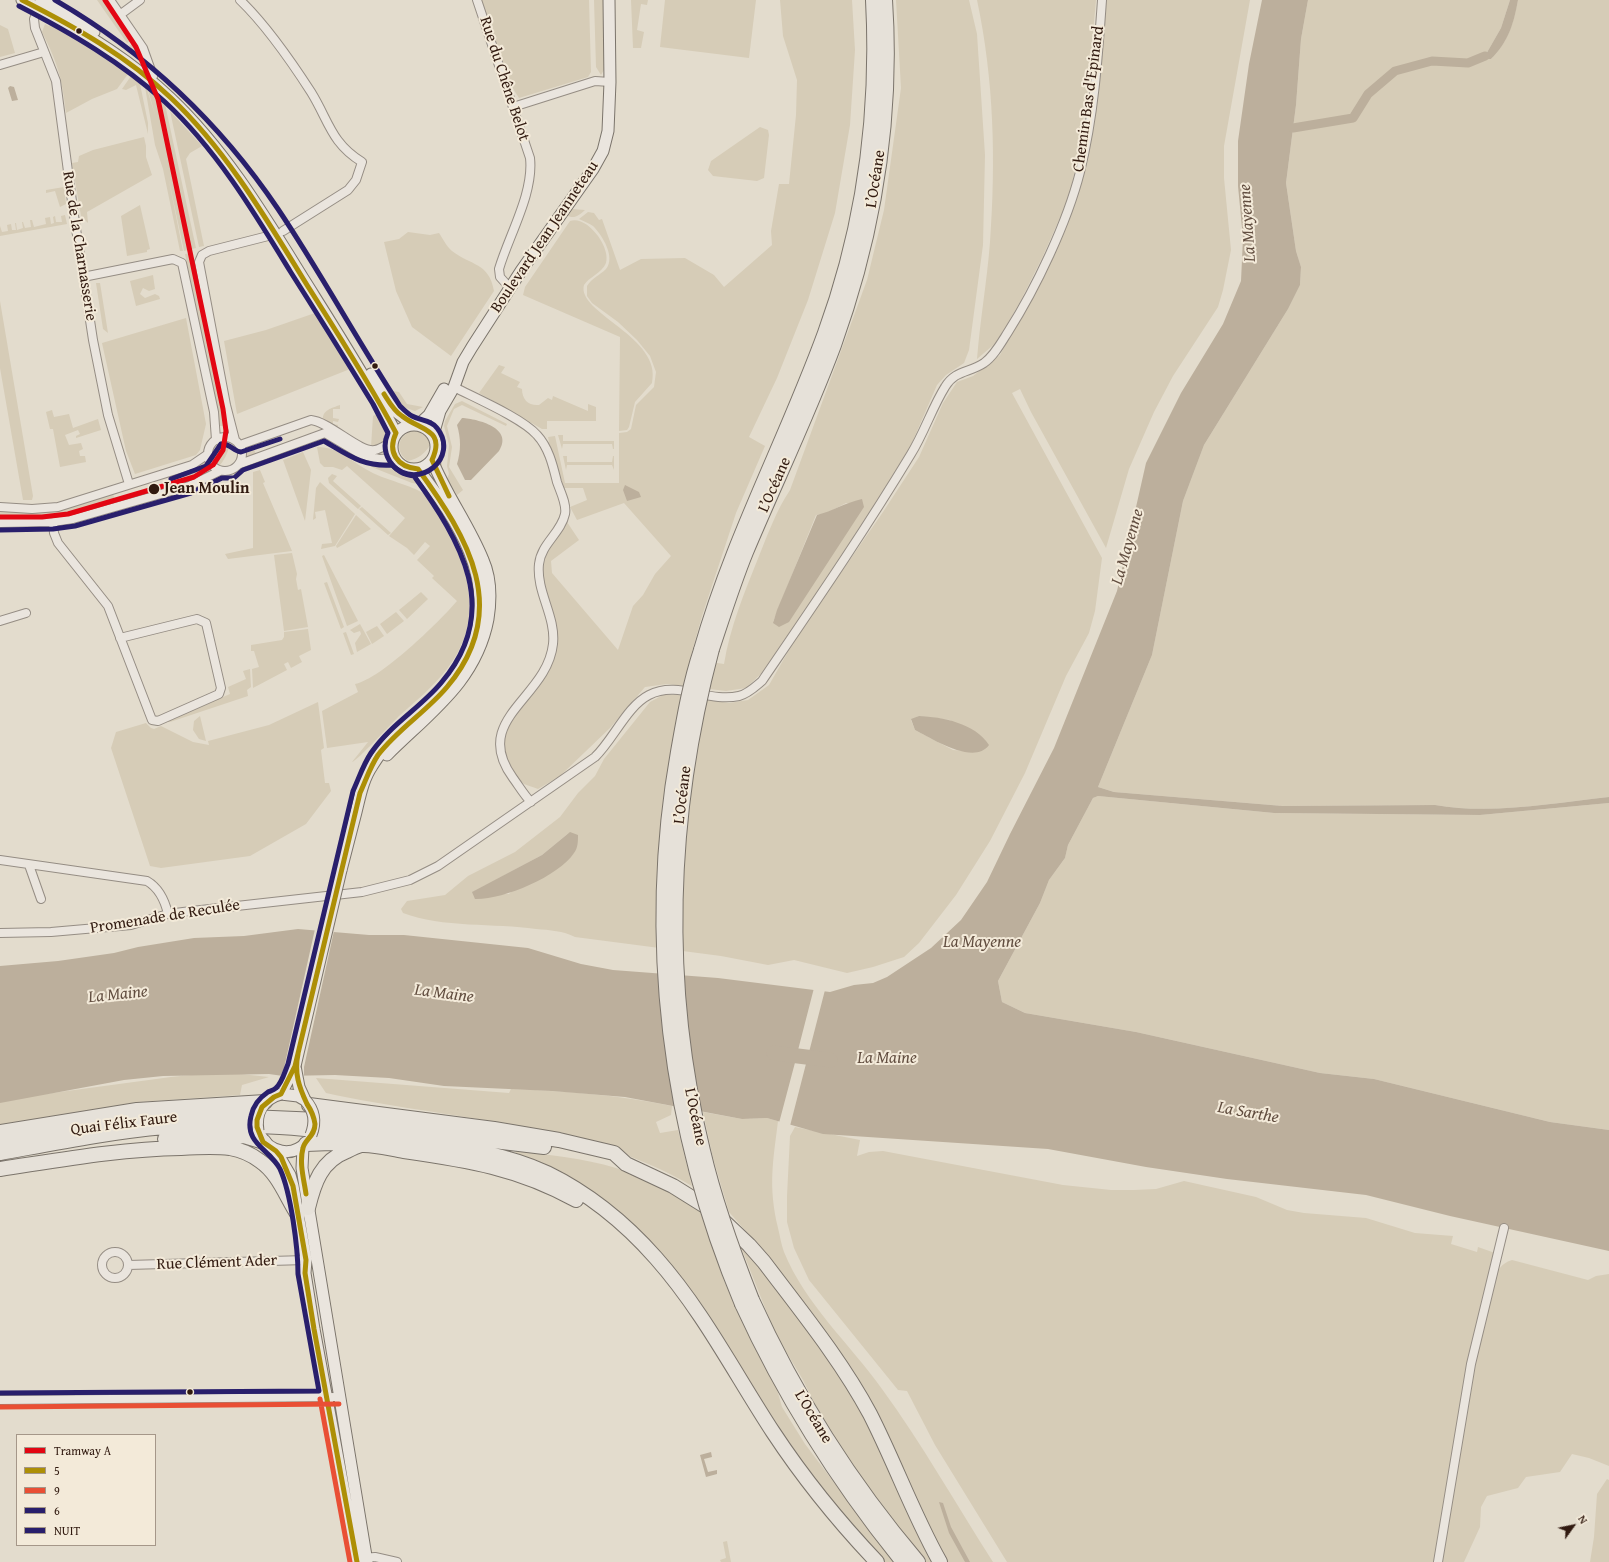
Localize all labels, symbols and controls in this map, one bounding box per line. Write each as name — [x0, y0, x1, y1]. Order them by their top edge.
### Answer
street label: Rue du Chêne Belot — [475, 14, 533, 144]
street label: Chemin Bas d'Epinard — [1069, 25, 1109, 173]
unlabelled marker — [74, 26, 84, 36]
street label: L’Océane — [862, 149, 890, 209]
street label: Boulevard Jean Jeanneteau — [487, 157, 603, 317]
street label: Rue de la Charnasserie — [58, 170, 100, 322]
water label: La Mayenne — [1235, 183, 1261, 263]
unlabelled marker — [370, 361, 380, 371]
street label: L’Océane — [754, 454, 796, 516]
place label: Jean Moulin — [164, 479, 249, 499]
marker: Jean Moulin — [147, 482, 161, 496]
water label: La Mayenne — [1107, 507, 1149, 587]
street label: L’Océane — [670, 765, 696, 825]
street label: Promenade de Reculée — [89, 896, 241, 938]
water label: La Mayenne — [943, 933, 1021, 953]
water label: La Maine — [413, 980, 475, 1008]
water label: La Maine — [87, 982, 149, 1008]
water label: La Maine — [857, 1049, 917, 1069]
street label: L’Océane — [680, 1086, 710, 1148]
water label: La Sarthe — [1216, 1098, 1280, 1128]
street label: Quai Félix Faure — [70, 1108, 178, 1140]
street label: Rue Clément Ader — [156, 1251, 278, 1275]
unlabelled marker — [185, 1387, 195, 1397]
street label: L’Océane — [790, 1387, 836, 1447]
legend — [16, 1434, 156, 1546]
text: Tramway A — [54, 1442, 111, 1459]
text: 5 — [54, 1462, 60, 1479]
text: 9 — [54, 1482, 60, 1499]
text: 6 — [54, 1502, 60, 1519]
north arrow — [1553, 1506, 1593, 1546]
text: N — [1574, 1512, 1592, 1527]
text: NUIT — [54, 1522, 80, 1539]

